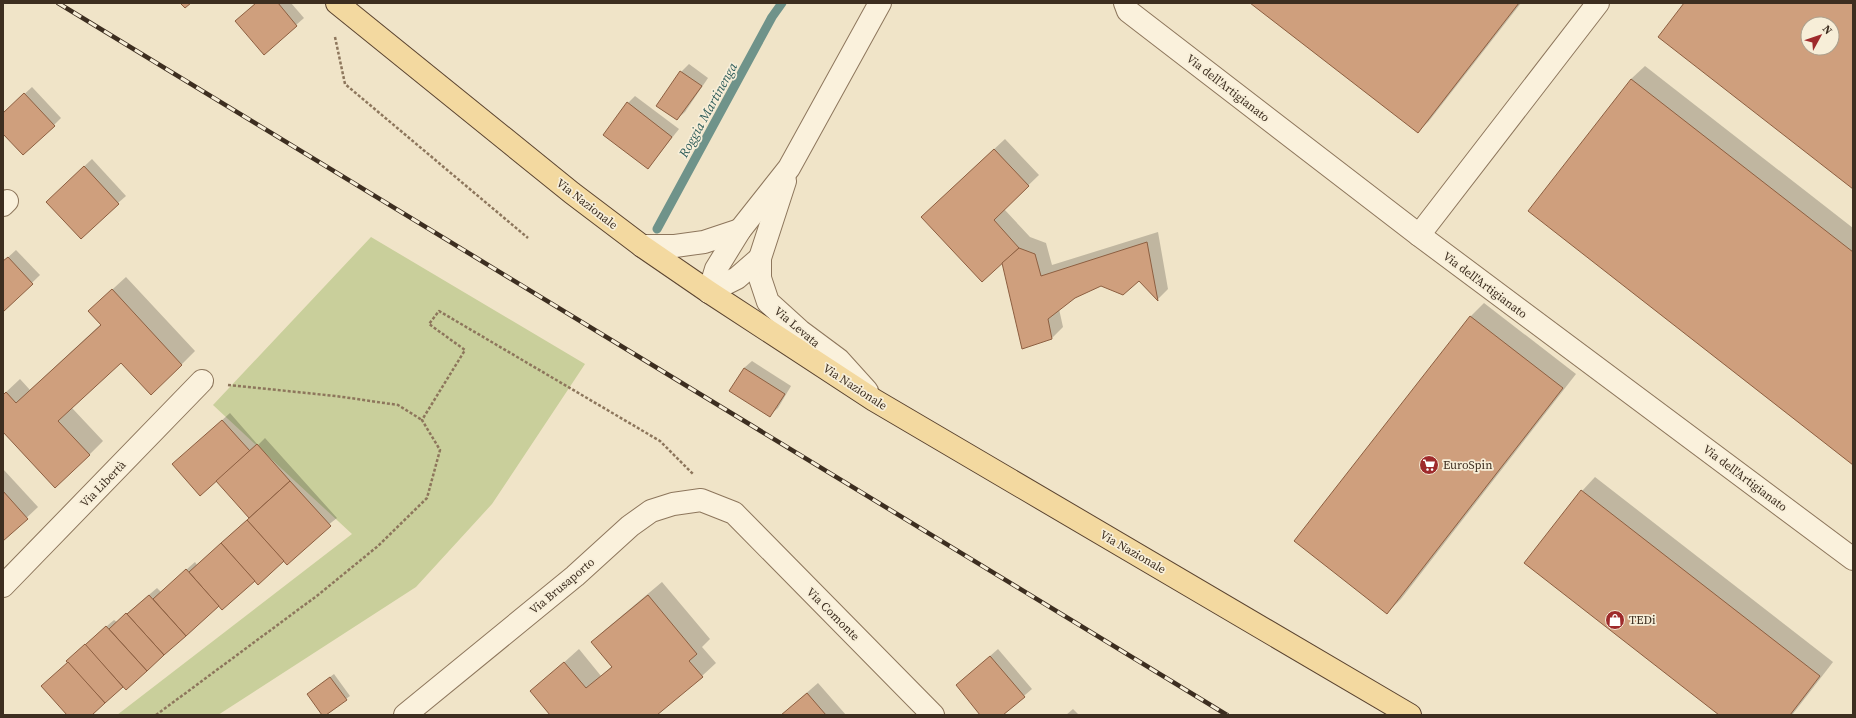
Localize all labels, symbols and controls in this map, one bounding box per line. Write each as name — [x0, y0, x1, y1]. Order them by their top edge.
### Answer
north arrow — [1800, 16, 1840, 56]
text: N — [1819, 22, 1836, 38]
street label: Via dell'Artigianato — [1183, 50, 1273, 126]
water label: Roggia Martinenga — [674, 59, 741, 161]
street label: Via Nazionale — [553, 175, 621, 233]
street label: Via dell'Artigianato — [1440, 248, 1531, 322]
street label: Via Levata — [771, 303, 824, 351]
street label: Via Nazionale — [820, 360, 890, 414]
street label: Via dell'Artigianato — [1700, 441, 1791, 515]
supermarket icon: EuroSpin — [1418, 454, 1440, 476]
street label: Via Libertà — [77, 456, 130, 511]
place label: EuroSpin — [1443, 457, 1492, 473]
street label: Via Nazionale — [1097, 527, 1169, 577]
street label: Via Brusaporto — [526, 554, 598, 618]
street label: Via Comonte — [803, 584, 863, 644]
shop icon: TEDi — [1604, 609, 1626, 631]
place label: TEDi — [1629, 612, 1656, 628]

